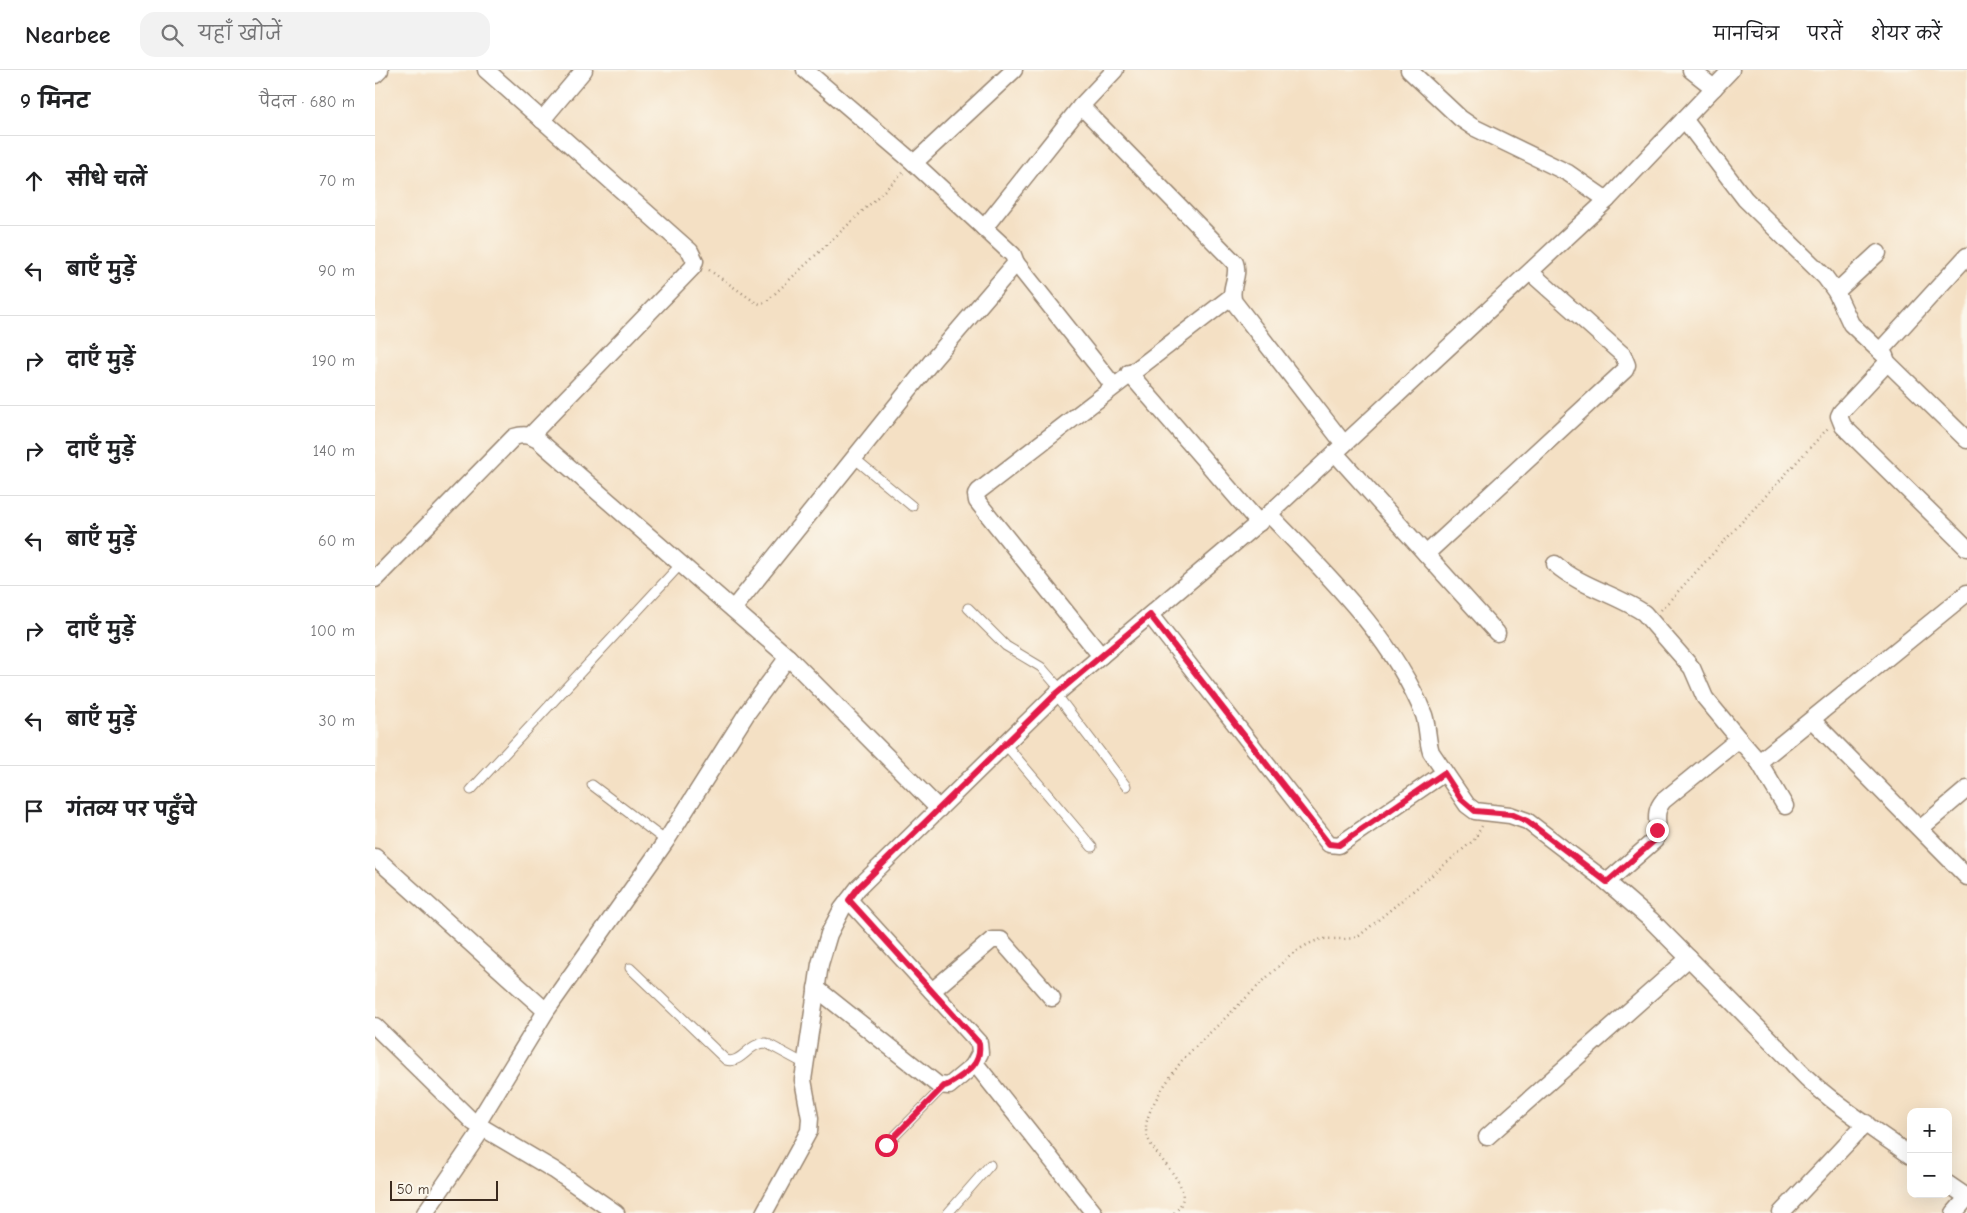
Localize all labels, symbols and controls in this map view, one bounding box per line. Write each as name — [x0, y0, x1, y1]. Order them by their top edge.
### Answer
search box — [140, 12, 490, 57]
text: Nearbee — [25, 21, 110, 49]
icon: search — [158, 21, 186, 49]
text: यहाँ खोजें — [198, 23, 282, 45]
text: मानचित्र — [1713, 24, 1779, 45]
text: परतें — [1807, 24, 1843, 45]
text: शेयर करें — [1871, 24, 1942, 45]
text: 9 मिनट — [20, 89, 89, 113]
text: पैदल · 680 m — [259, 93, 355, 111]
icon: ahead — [20, 167, 48, 195]
text: सीधे चलें — [67, 169, 147, 191]
text: 70 m — [319, 172, 355, 190]
icon: left — [20, 257, 48, 285]
text: बाएँ मुड़ें — [67, 259, 136, 281]
text: 90 m — [318, 262, 355, 280]
icon: right — [20, 347, 48, 375]
text: दाएँ मुड़ें — [67, 349, 135, 371]
text: 190 m — [312, 352, 355, 370]
icon: right — [20, 437, 48, 465]
text: दाएँ मुड़ें — [67, 439, 135, 461]
text: 140 m — [313, 442, 355, 460]
icon: left — [20, 527, 48, 555]
text: बाएँ मुड़ें — [67, 529, 136, 551]
text: 60 m — [318, 532, 355, 550]
icon: right — [20, 617, 48, 645]
text: दाएँ मुड़ें — [67, 619, 135, 641]
text: 100 m — [311, 622, 355, 640]
icon: left — [20, 707, 48, 735]
text: बाएँ मुड़ें — [67, 709, 136, 731]
text: 30 m — [319, 712, 355, 730]
icon: arrive — [20, 797, 48, 825]
text: गंतव्य पर पहुँचे — [67, 799, 196, 821]
route end — [1646, 819, 1669, 842]
map controls — [1907, 1108, 1952, 1198]
button: + — [1907, 1108, 1952, 1153]
route start — [875, 1134, 898, 1157]
button: − — [1907, 1153, 1952, 1198]
scale bar — [390, 1178, 497, 1201]
text: 50 m — [397, 1181, 429, 1198]

